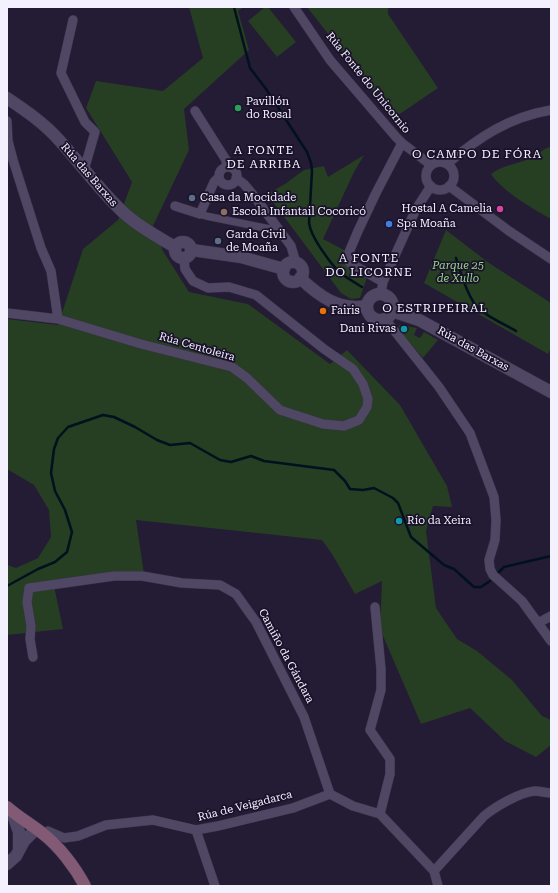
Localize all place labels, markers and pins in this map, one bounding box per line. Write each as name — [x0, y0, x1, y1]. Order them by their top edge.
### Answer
place label: Pavillón do Rosal — [246, 95, 291, 121]
marker: Pavillón do Rosal — [233, 103, 243, 113]
place label: Casa da Mocidade — [200, 191, 296, 205]
marker: Casa da Mocidade — [187, 193, 197, 203]
place label: Hostal A Camelia — [402, 202, 492, 216]
marker: Hostal A Camelia — [495, 204, 505, 214]
place label: Escola Infantail Cocoricó — [232, 205, 366, 219]
marker: Escola Infantail Cocoricó — [219, 207, 229, 217]
place label: Spa Moaña — [397, 217, 456, 231]
marker: Spa Moaña — [384, 219, 394, 229]
place label: Garda Civil de Moaña — [226, 228, 286, 254]
marker: Garda Civil de Moaña — [213, 236, 223, 246]
place label: Fairis — [331, 304, 360, 318]
marker: Fairis — [318, 306, 328, 316]
place label: Dani Rivas — [340, 322, 396, 336]
marker: Dani Rivas — [399, 324, 409, 334]
place label: Río da Xeira — [407, 514, 471, 528]
marker: Río da Xeira — [394, 516, 404, 526]

